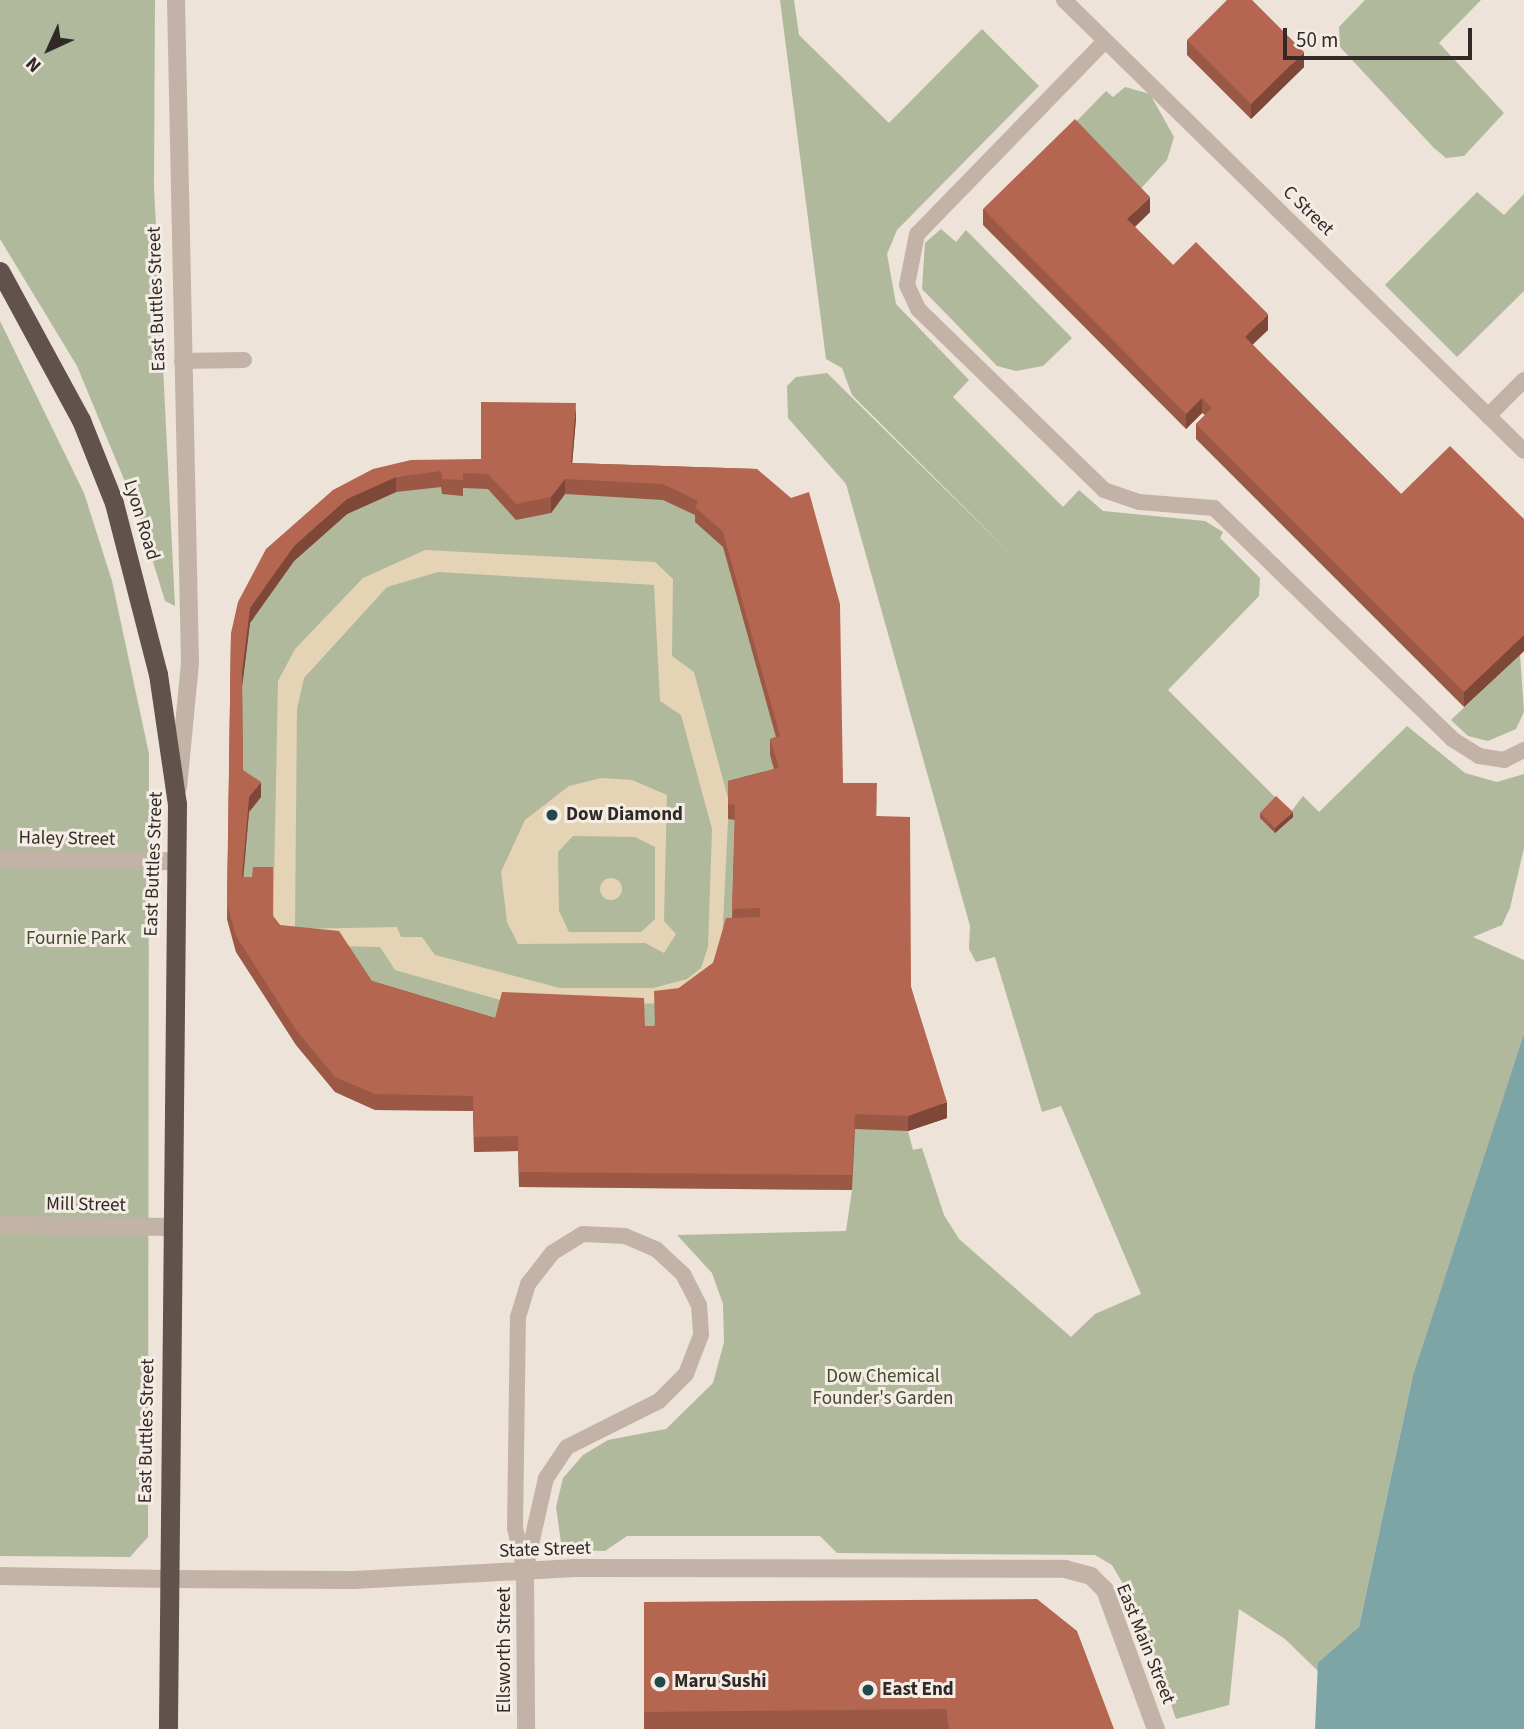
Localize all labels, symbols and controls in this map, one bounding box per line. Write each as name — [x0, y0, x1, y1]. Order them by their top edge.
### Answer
north arrow — [14, 14, 84, 84]
scale bar — [1286, 14, 1475, 58]
text: 50 m — [1296, 25, 1338, 55]
text: N — [20, 50, 48, 78]
street label: C Street — [1278, 181, 1338, 241]
street label: East Buttles Street — [143, 226, 171, 372]
street label: Lyon Road — [118, 477, 164, 563]
street label: East Buttles Street — [140, 791, 168, 937]
place label: Dow Diamond — [566, 804, 683, 826]
marker: Dow Diamond — [544, 807, 560, 823]
street label: Haley Street — [19, 827, 115, 851]
park label: Fournie Park — [26, 928, 126, 950]
street label: Mill Street — [46, 1193, 126, 1217]
street label: East Buttles Street — [134, 1358, 160, 1504]
park label: Dow Chemical Founder's Garden — [813, 1366, 953, 1410]
street label: State Street — [499, 1537, 591, 1563]
street label: East Main Street — [1111, 1581, 1179, 1707]
street label: Ellsworth Street — [494, 1587, 516, 1713]
place label: Maru Sushi — [674, 1671, 767, 1693]
marker: Maru Sushi — [652, 1674, 668, 1690]
place label: East End — [882, 1679, 954, 1701]
marker: East End — [860, 1682, 876, 1698]

